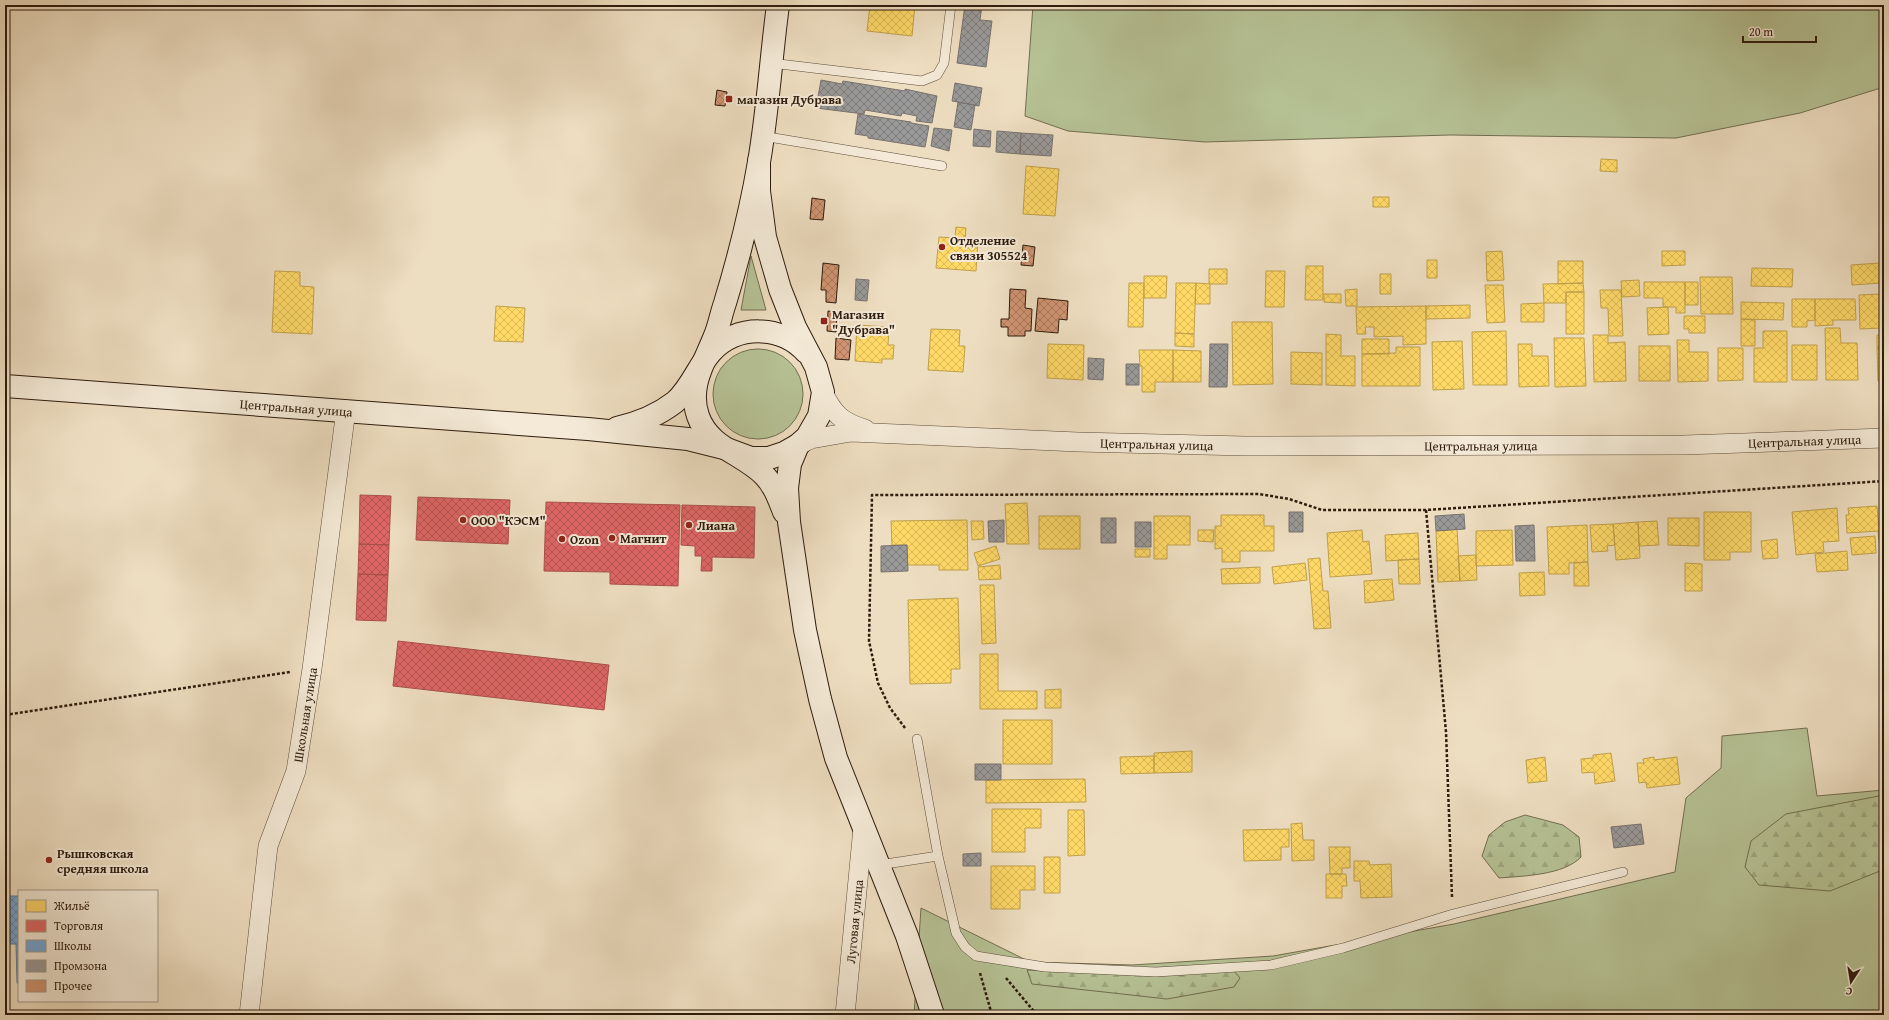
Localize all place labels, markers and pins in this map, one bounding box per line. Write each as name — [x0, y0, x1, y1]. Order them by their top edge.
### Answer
place label: магазин Дубрава — [737, 90, 842, 109]
marker: магазин Дубрава — [724, 94, 734, 104]
place label: Отделение связи 305524 — [950, 231, 1028, 265]
marker: Отделение связи 305524 — [937, 242, 947, 252]
place label: Магазин "Дубрава" — [832, 305, 895, 339]
marker: Магазин "Дубрава" — [819, 316, 829, 326]
place label: ООО "КЭСМ" — [471, 511, 546, 530]
marker: ООО "КЭСМ" — [458, 515, 468, 525]
place label: Лиана — [697, 516, 735, 535]
marker: Лиана — [684, 520, 694, 530]
place label: Магнит — [620, 529, 667, 548]
place label: Ozon — [570, 530, 599, 549]
marker: Магнит — [607, 533, 617, 543]
marker: Ozon — [557, 534, 567, 544]
place label: Рышковская средняя школа — [57, 844, 149, 878]
marker: Рышковская средняя школа — [44, 855, 54, 865]

